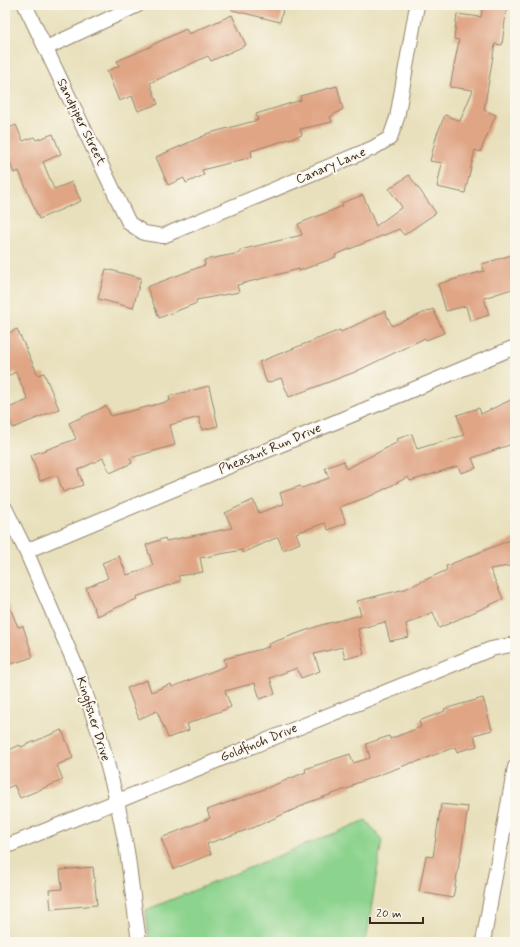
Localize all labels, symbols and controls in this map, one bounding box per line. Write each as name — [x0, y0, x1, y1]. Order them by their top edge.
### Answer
street label: Sandpiper Street — [53, 76, 110, 169]
street label: Canary Lane — [293, 144, 369, 188]
street label: Pheasant Run Drive — [216, 420, 324, 478]
street label: Kingfisher Drive — [71, 675, 114, 764]
street label: Goldfinch Drive — [218, 720, 300, 766]
scale bar — [370, 899, 423, 925]
text: 20 m — [376, 906, 402, 922]

